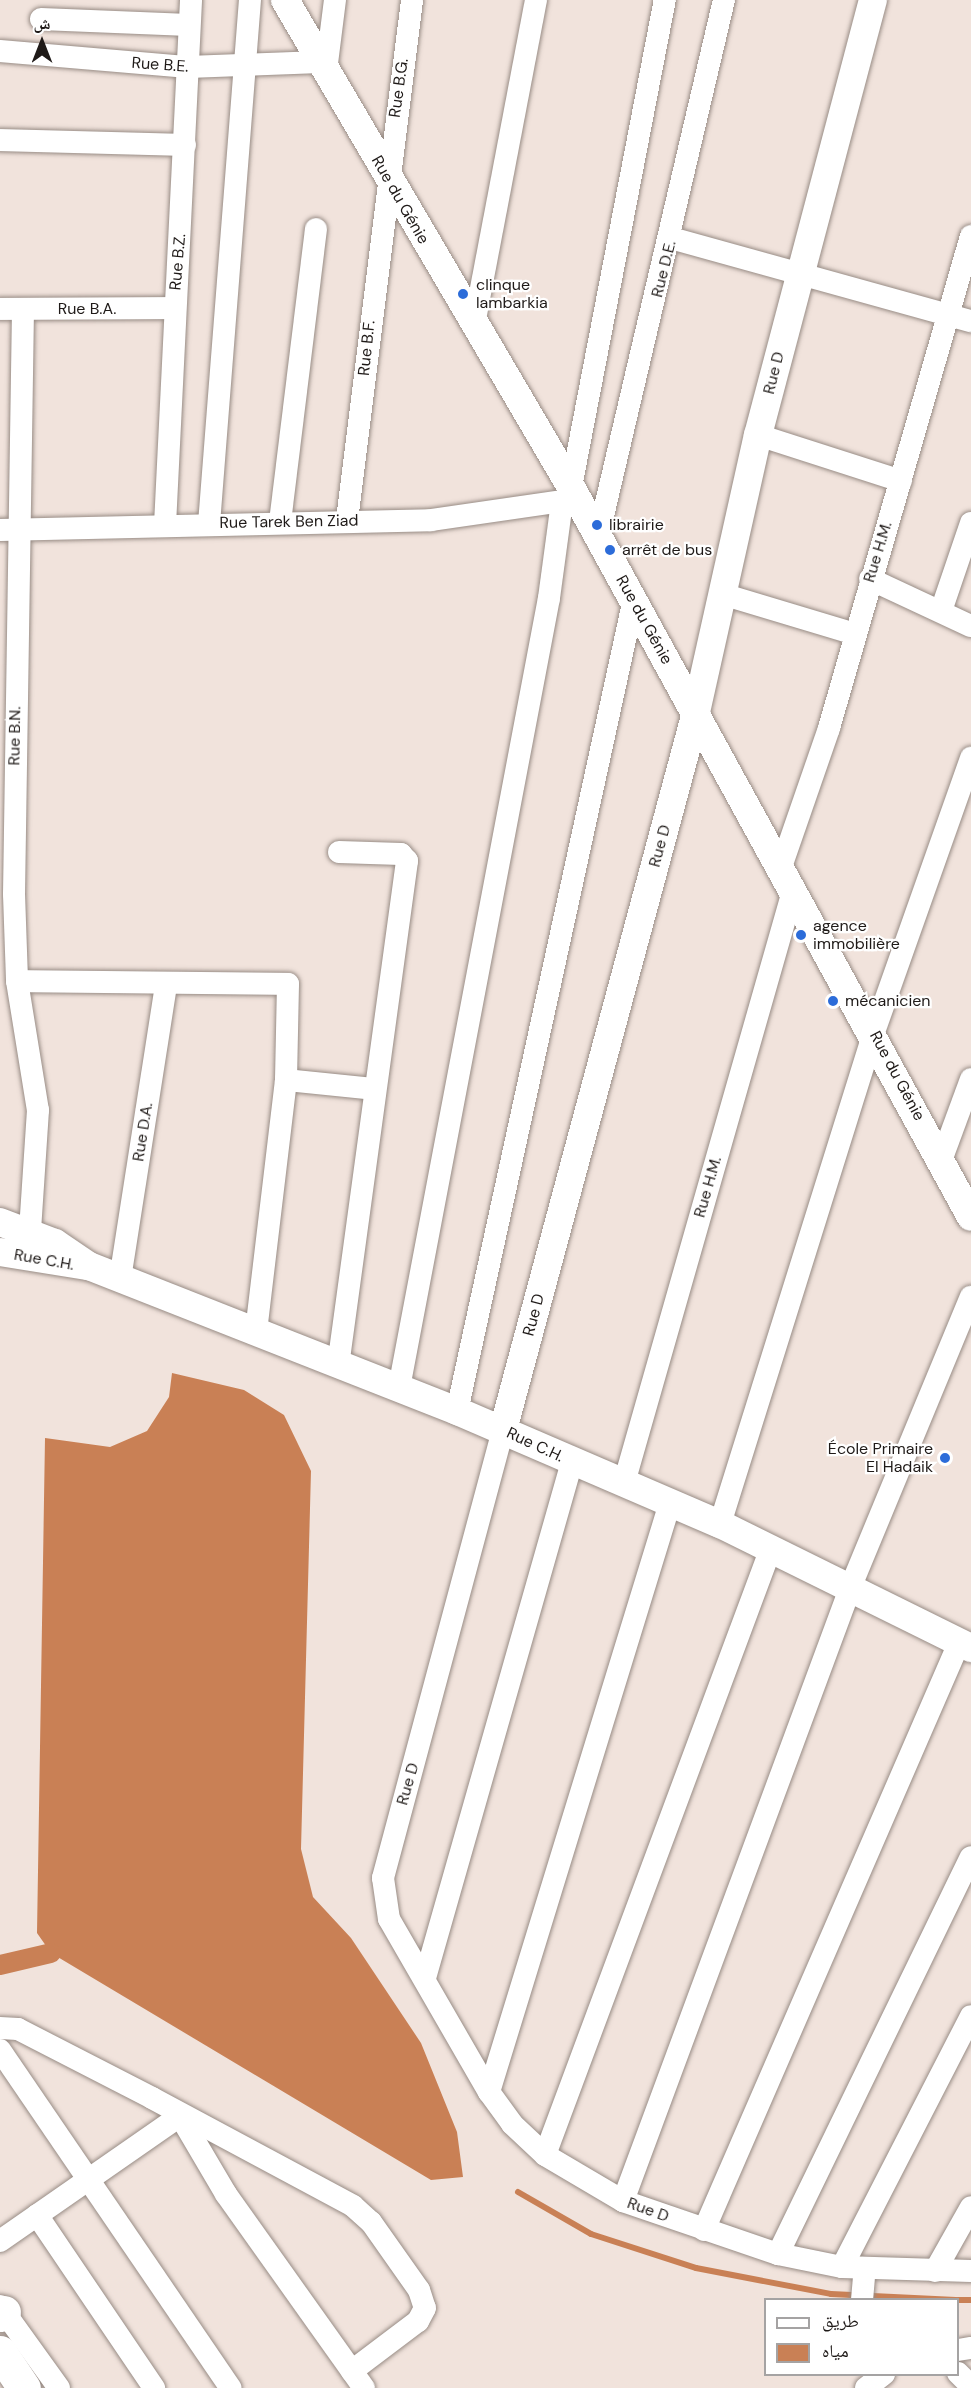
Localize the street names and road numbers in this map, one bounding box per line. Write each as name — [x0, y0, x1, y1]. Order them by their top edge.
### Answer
street label: Rue B.E. — [131, 53, 189, 77]
street label: Rue B.G. — [385, 57, 413, 119]
street label: Rue du Génie — [367, 152, 433, 248]
street label: Rue B.Z. — [166, 233, 190, 291]
street label: Rue D.E. — [648, 239, 680, 299]
street label: Rue B.A. — [58, 299, 116, 319]
street label: Rue B.F. — [355, 319, 379, 377]
street label: Rue D — [759, 350, 789, 396]
street label: Rue Tarek Ben Ziad — [219, 511, 359, 533]
street label: Rue H.M. — [860, 519, 896, 585]
street label: Rue du Génie — [612, 572, 676, 668]
street label: Rue B.N. — [5, 706, 25, 766]
street label: Rue D — [645, 823, 675, 869]
street label: Rue du Génie — [865, 1028, 929, 1124]
street label: Rue D.A. — [129, 1101, 157, 1163]
street label: Rue H.M. — [690, 1154, 726, 1220]
street label: Rue C.H. — [12, 1245, 76, 1275]
street label: Rue D — [519, 1292, 549, 1338]
street label: Rue C.H. — [503, 1423, 567, 1467]
street label: Rue D — [393, 1761, 423, 1807]
street label: Rue D — [625, 2194, 671, 2226]

